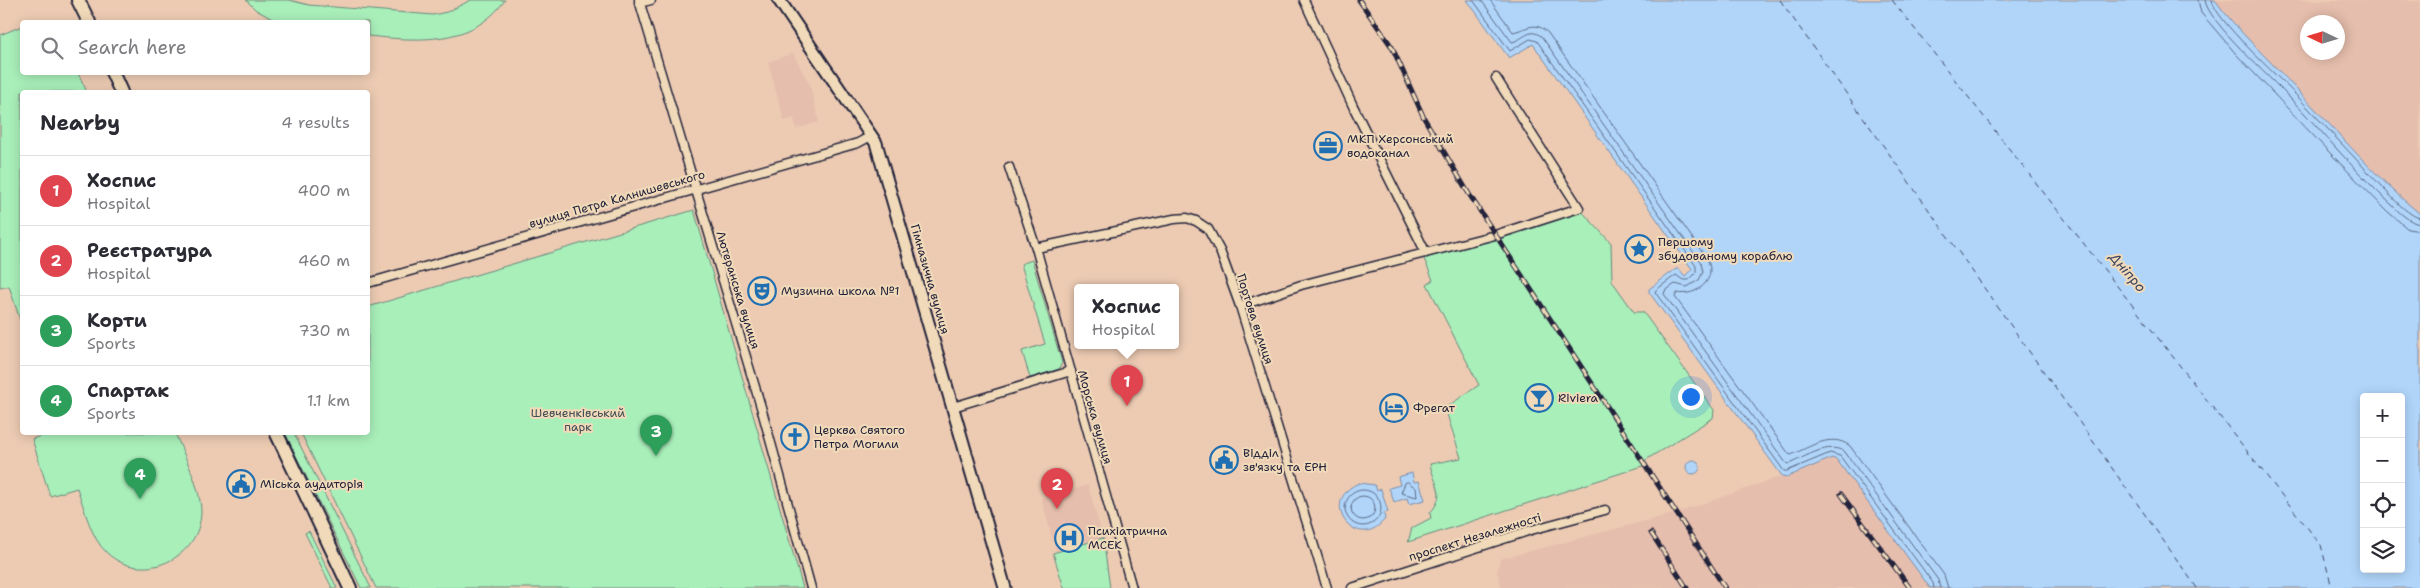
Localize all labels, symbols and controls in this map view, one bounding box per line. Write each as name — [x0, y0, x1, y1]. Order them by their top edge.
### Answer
north arrow — [2300, 15, 2345, 60]
search box — [20, 20, 370, 75]
icon: search — [38, 34, 66, 62]
text: Search here — [78, 35, 187, 60]
text: Nearby — [40, 109, 120, 137]
text: 4 results — [281, 112, 350, 133]
office icon: МКП Херсонський водоканал — [1313, 131, 1343, 161]
place label: МКП Херсонський водоканал — [1347, 131, 1453, 161]
street label: вулиця Петра Калнишевського — [527, 166, 707, 232]
text: Хоспис — [87, 168, 156, 193]
text: 1 — [52, 180, 60, 201]
text: 400 m — [297, 180, 350, 201]
text: Hospital — [87, 193, 150, 214]
street label: Гімназична вулиця — [907, 222, 953, 336]
street label: Лютеранська вулиця — [712, 229, 764, 351]
place icon: Першому збудованому кораблю — [1624, 234, 1654, 264]
place label: Першому збудованому кораблю — [1658, 234, 1793, 264]
text: Реєстратура — [87, 238, 212, 263]
water label: Дніпро — [2105, 248, 2150, 296]
text: 2 — [50, 250, 62, 271]
text: 460 m — [298, 250, 350, 271]
text: Hospital — [87, 263, 150, 284]
street label: Портова вулиця — [1233, 272, 1277, 366]
theatre icon: Музична школа №1 — [747, 276, 777, 306]
place label: Музична школа №1 — [781, 283, 899, 299]
popup — [1074, 284, 1179, 349]
text: Хоспис — [1092, 294, 1161, 319]
text: Корти — [87, 308, 147, 333]
text: Hospital — [1092, 319, 1155, 340]
text: 3 — [50, 320, 62, 341]
text: 730 m — [299, 320, 350, 341]
text: Sports — [87, 333, 136, 354]
pin: 1 — [1111, 365, 1143, 406]
street label: Морська вулиця — [1074, 368, 1116, 466]
text: Спартак — [87, 378, 169, 403]
bar icon: Riviera — [1524, 383, 1554, 413]
your location — [1678, 384, 1704, 410]
text: 4 — [50, 390, 62, 411]
text: 1.1 km — [307, 390, 350, 411]
place label: Riviera — [1558, 390, 1599, 406]
hotel icon: Фрегат — [1379, 393, 1409, 423]
map controls — [2360, 393, 2405, 573]
button: + — [2360, 393, 2405, 438]
place label: Фрегат — [1413, 400, 1456, 416]
text: Sports — [87, 403, 136, 424]
park label: Шевченківський парк — [531, 405, 625, 435]
pin: 3 — [640, 415, 672, 456]
church icon: Церква Святого Петра Могили — [780, 422, 810, 452]
place label: Церква Святого Петра Могили — [814, 422, 905, 452]
button: − — [2360, 438, 2405, 483]
public building icon: Відділ зв'язку та ЕРН — [1209, 445, 1239, 475]
place label: Відділ зв'язку та ЕРН — [1243, 445, 1327, 475]
pin: 4 — [124, 458, 156, 499]
pin: 2 — [1041, 468, 1073, 509]
public building icon: Міська аудиторія — [226, 469, 256, 499]
place label: Міська аудиторія — [260, 476, 363, 492]
button: locate — [2360, 483, 2405, 528]
street label: проспект Незалежності — [1407, 509, 1543, 565]
hospital icon: Психіатрична МСЕК — [1054, 523, 1084, 553]
place label: Психіатрична МСЕК — [1088, 523, 1168, 553]
button: layers — [2360, 528, 2405, 573]

